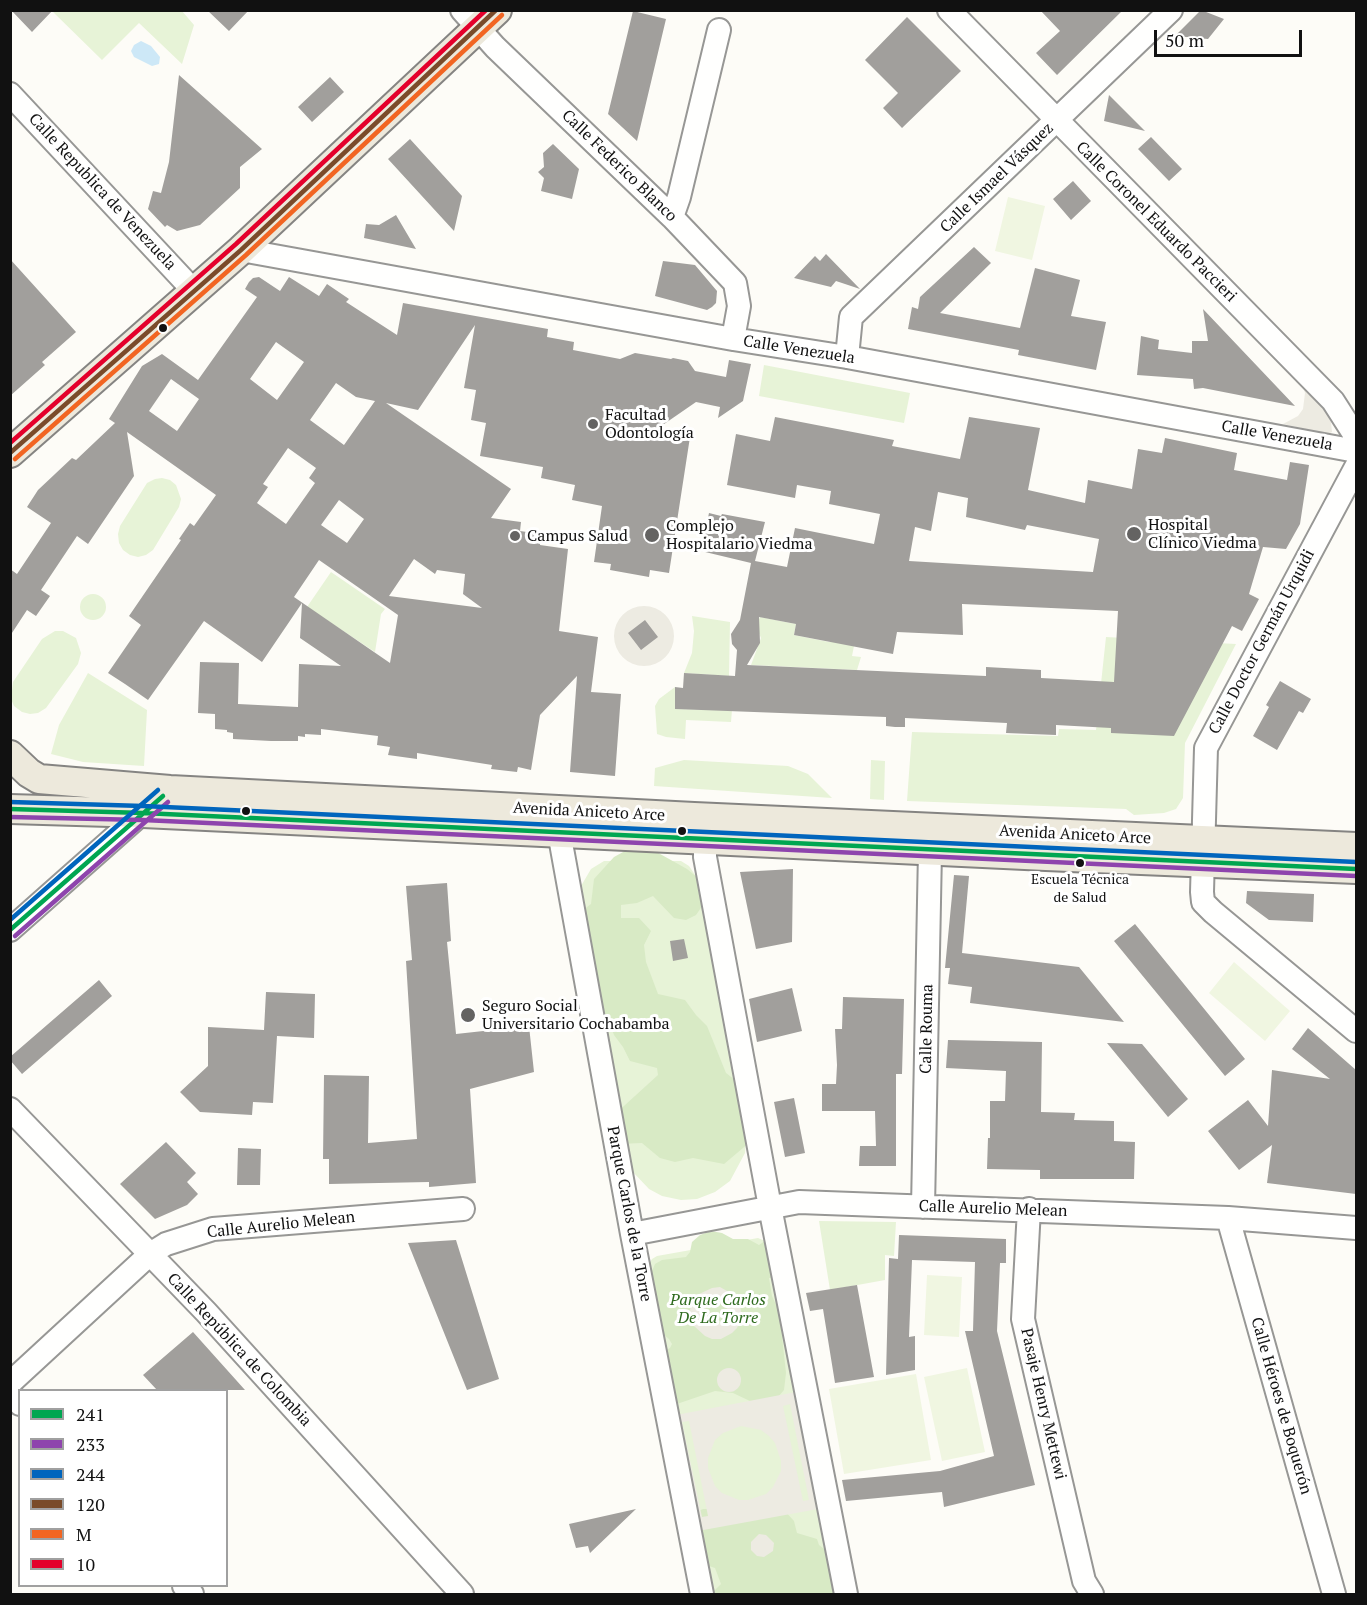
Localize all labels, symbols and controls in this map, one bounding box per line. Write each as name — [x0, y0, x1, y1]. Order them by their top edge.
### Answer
scale bar — [1157, 18, 1306, 56]
text: 50 m — [1165, 28, 1204, 52]
street label: Calle Federico Blanco — [557, 106, 681, 226]
street label: Calle Republica de Venezuela — [24, 110, 180, 274]
street label: Calle Ismael Vásquez — [936, 119, 1058, 237]
street label: Calle Coronel Eduardo Paccieri — [1072, 138, 1240, 306]
unlabelled marker — [157, 322, 169, 334]
street label: Calle Venezuela — [742, 332, 856, 368]
place label: Facultad Odontología — [605, 405, 694, 443]
marker: Facultad Odontología — [586, 417, 600, 431]
street label: Calle Venezuela — [1220, 417, 1334, 455]
place label: Hospital Clínico Viedma — [1148, 515, 1257, 553]
place label: Complejo Hospitalario Viedma — [666, 516, 812, 554]
marker: Hospital Clínico Viedma — [1125, 525, 1143, 543]
place label: Campus Salud — [527, 526, 628, 546]
marker: Complejo Hospitalario Viedma — [643, 526, 661, 544]
marker: Campus Salud — [508, 529, 522, 543]
street label: Calle Doctor Germán Urquidi — [1205, 546, 1319, 738]
street label: Avenida Aniceto Arce — [512, 798, 666, 826]
unlabelled marker — [240, 805, 252, 817]
street label: Avenida Aniceto Arce — [998, 821, 1152, 849]
unlabelled marker — [676, 825, 688, 837]
marker: Escuela Técnica de Salud — [1074, 857, 1086, 869]
place label: Escuela Técnica de Salud — [1031, 872, 1129, 904]
street label: Calle Rouma — [917, 984, 937, 1074]
place label: Seguro Social Universitario Cochabamba — [482, 996, 670, 1034]
marker: Seguro Social Universitario Cochabamba — [459, 1006, 477, 1024]
street label: Parque Carlos de la Torre — [603, 1125, 655, 1303]
street label: Calle Aurelio Melean — [918, 1197, 1068, 1221]
street label: Calle Aurelio Melean — [206, 1208, 356, 1242]
street label: Calle República de Colombia — [163, 1269, 315, 1431]
park label: Parque Carlos De La Torre — [670, 1290, 766, 1328]
street label: Calle Héroes de Boquerón — [1246, 1315, 1316, 1497]
street label: Pasaje Henry Mettewi — [1016, 1326, 1070, 1482]
legend — [18, 1389, 228, 1587]
text: 241 — [76, 1402, 105, 1426]
text: 233 — [76, 1432, 105, 1456]
text: 244 — [76, 1462, 105, 1486]
text: 120 — [76, 1492, 105, 1516]
text: M — [76, 1522, 92, 1546]
text: 10 — [76, 1552, 95, 1576]

